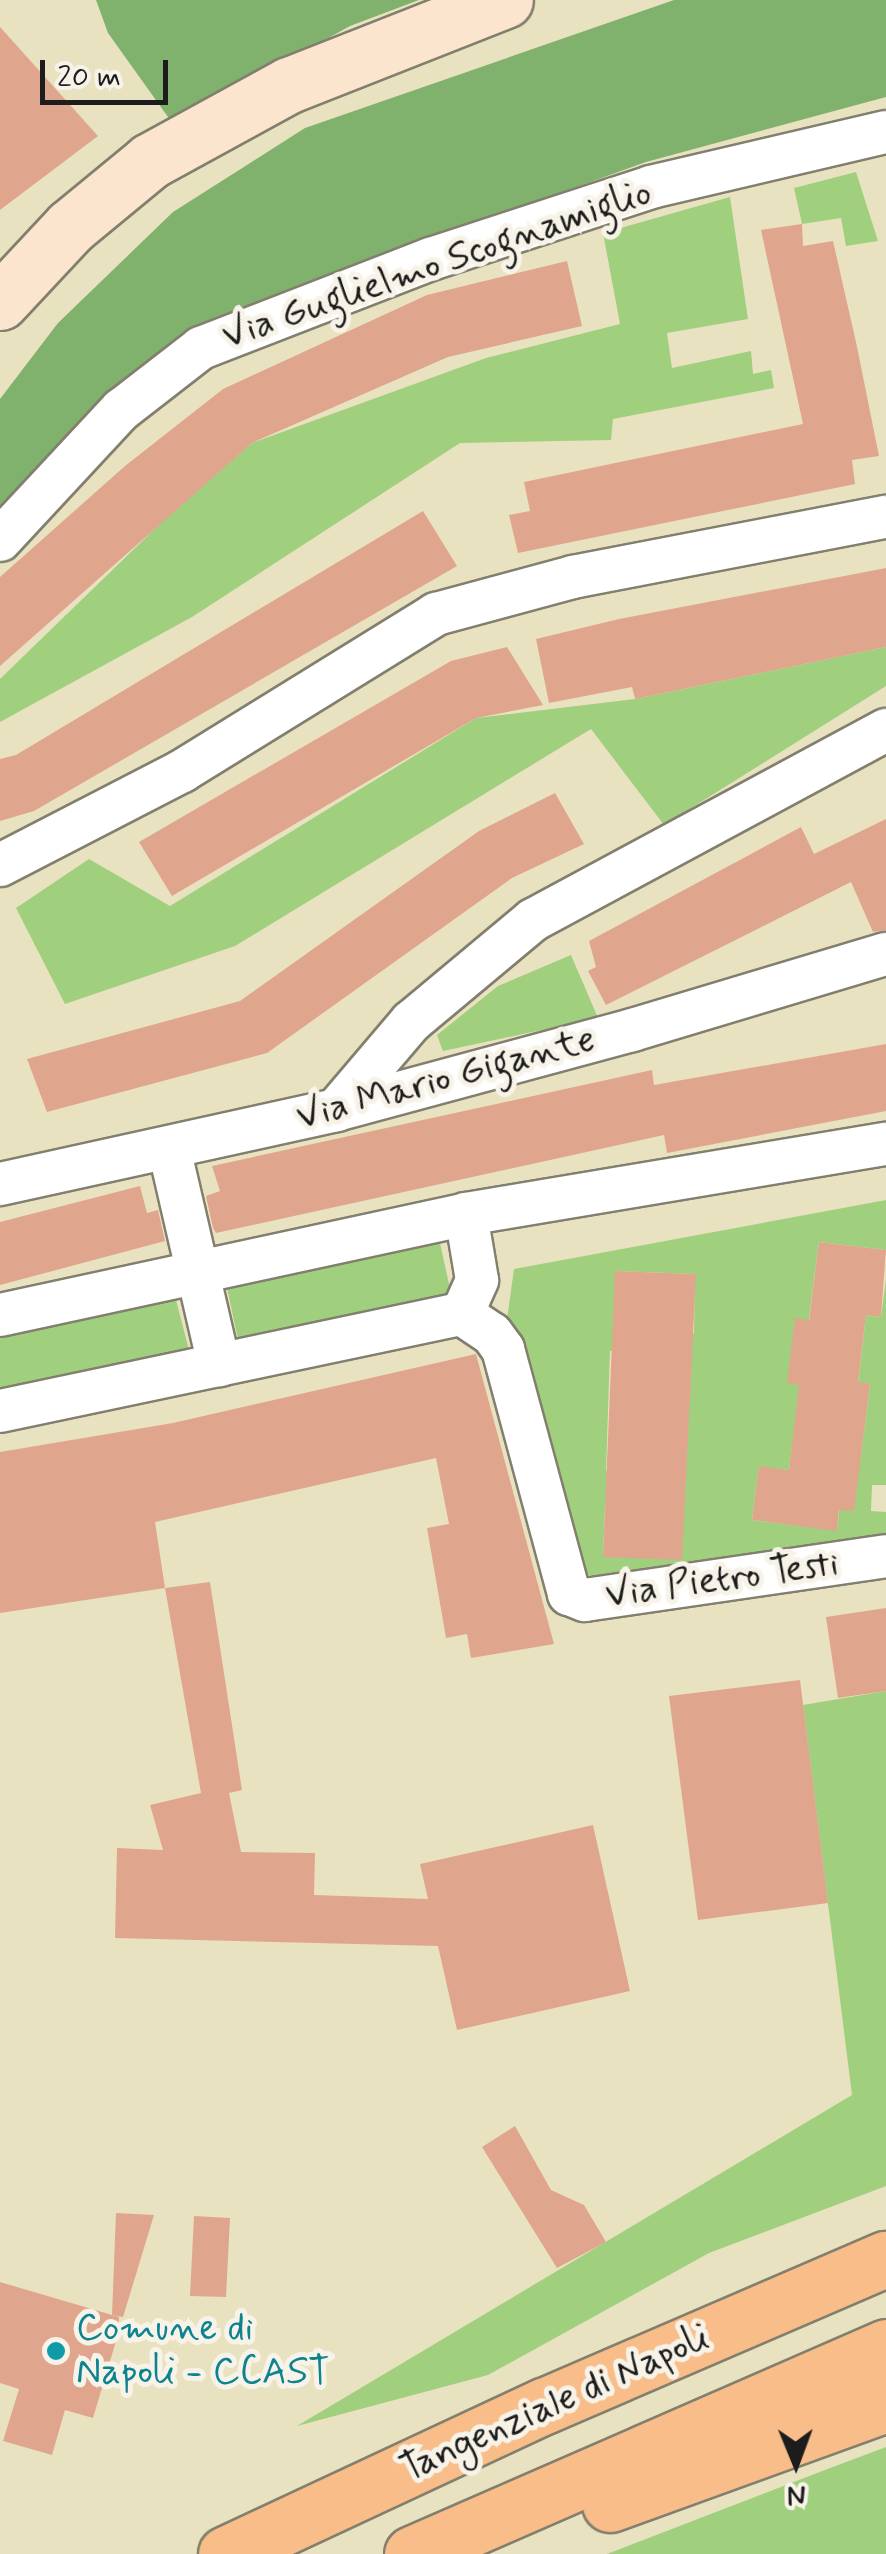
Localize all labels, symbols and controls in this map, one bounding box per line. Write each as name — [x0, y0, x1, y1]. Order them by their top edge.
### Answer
scale bar — [45, 40, 172, 102]
text: 20 m — [57, 58, 121, 97]
street label: Via Guglielmo Scognamiglio — [218, 170, 656, 360]
street label: Via Mario Gigante — [294, 1018, 598, 1140]
street label: Via Pietro Testi — [604, 1541, 840, 1619]
place label: Comune di Napoli - CCAST — [76, 2306, 330, 2396]
street label: Tangenziale di Napoli — [393, 2315, 717, 2493]
marker: Comune di Napoli - CCAST — [45, 2340, 67, 2362]
north arrow — [746, 2414, 846, 2514]
text: N — [787, 2476, 806, 2513]

